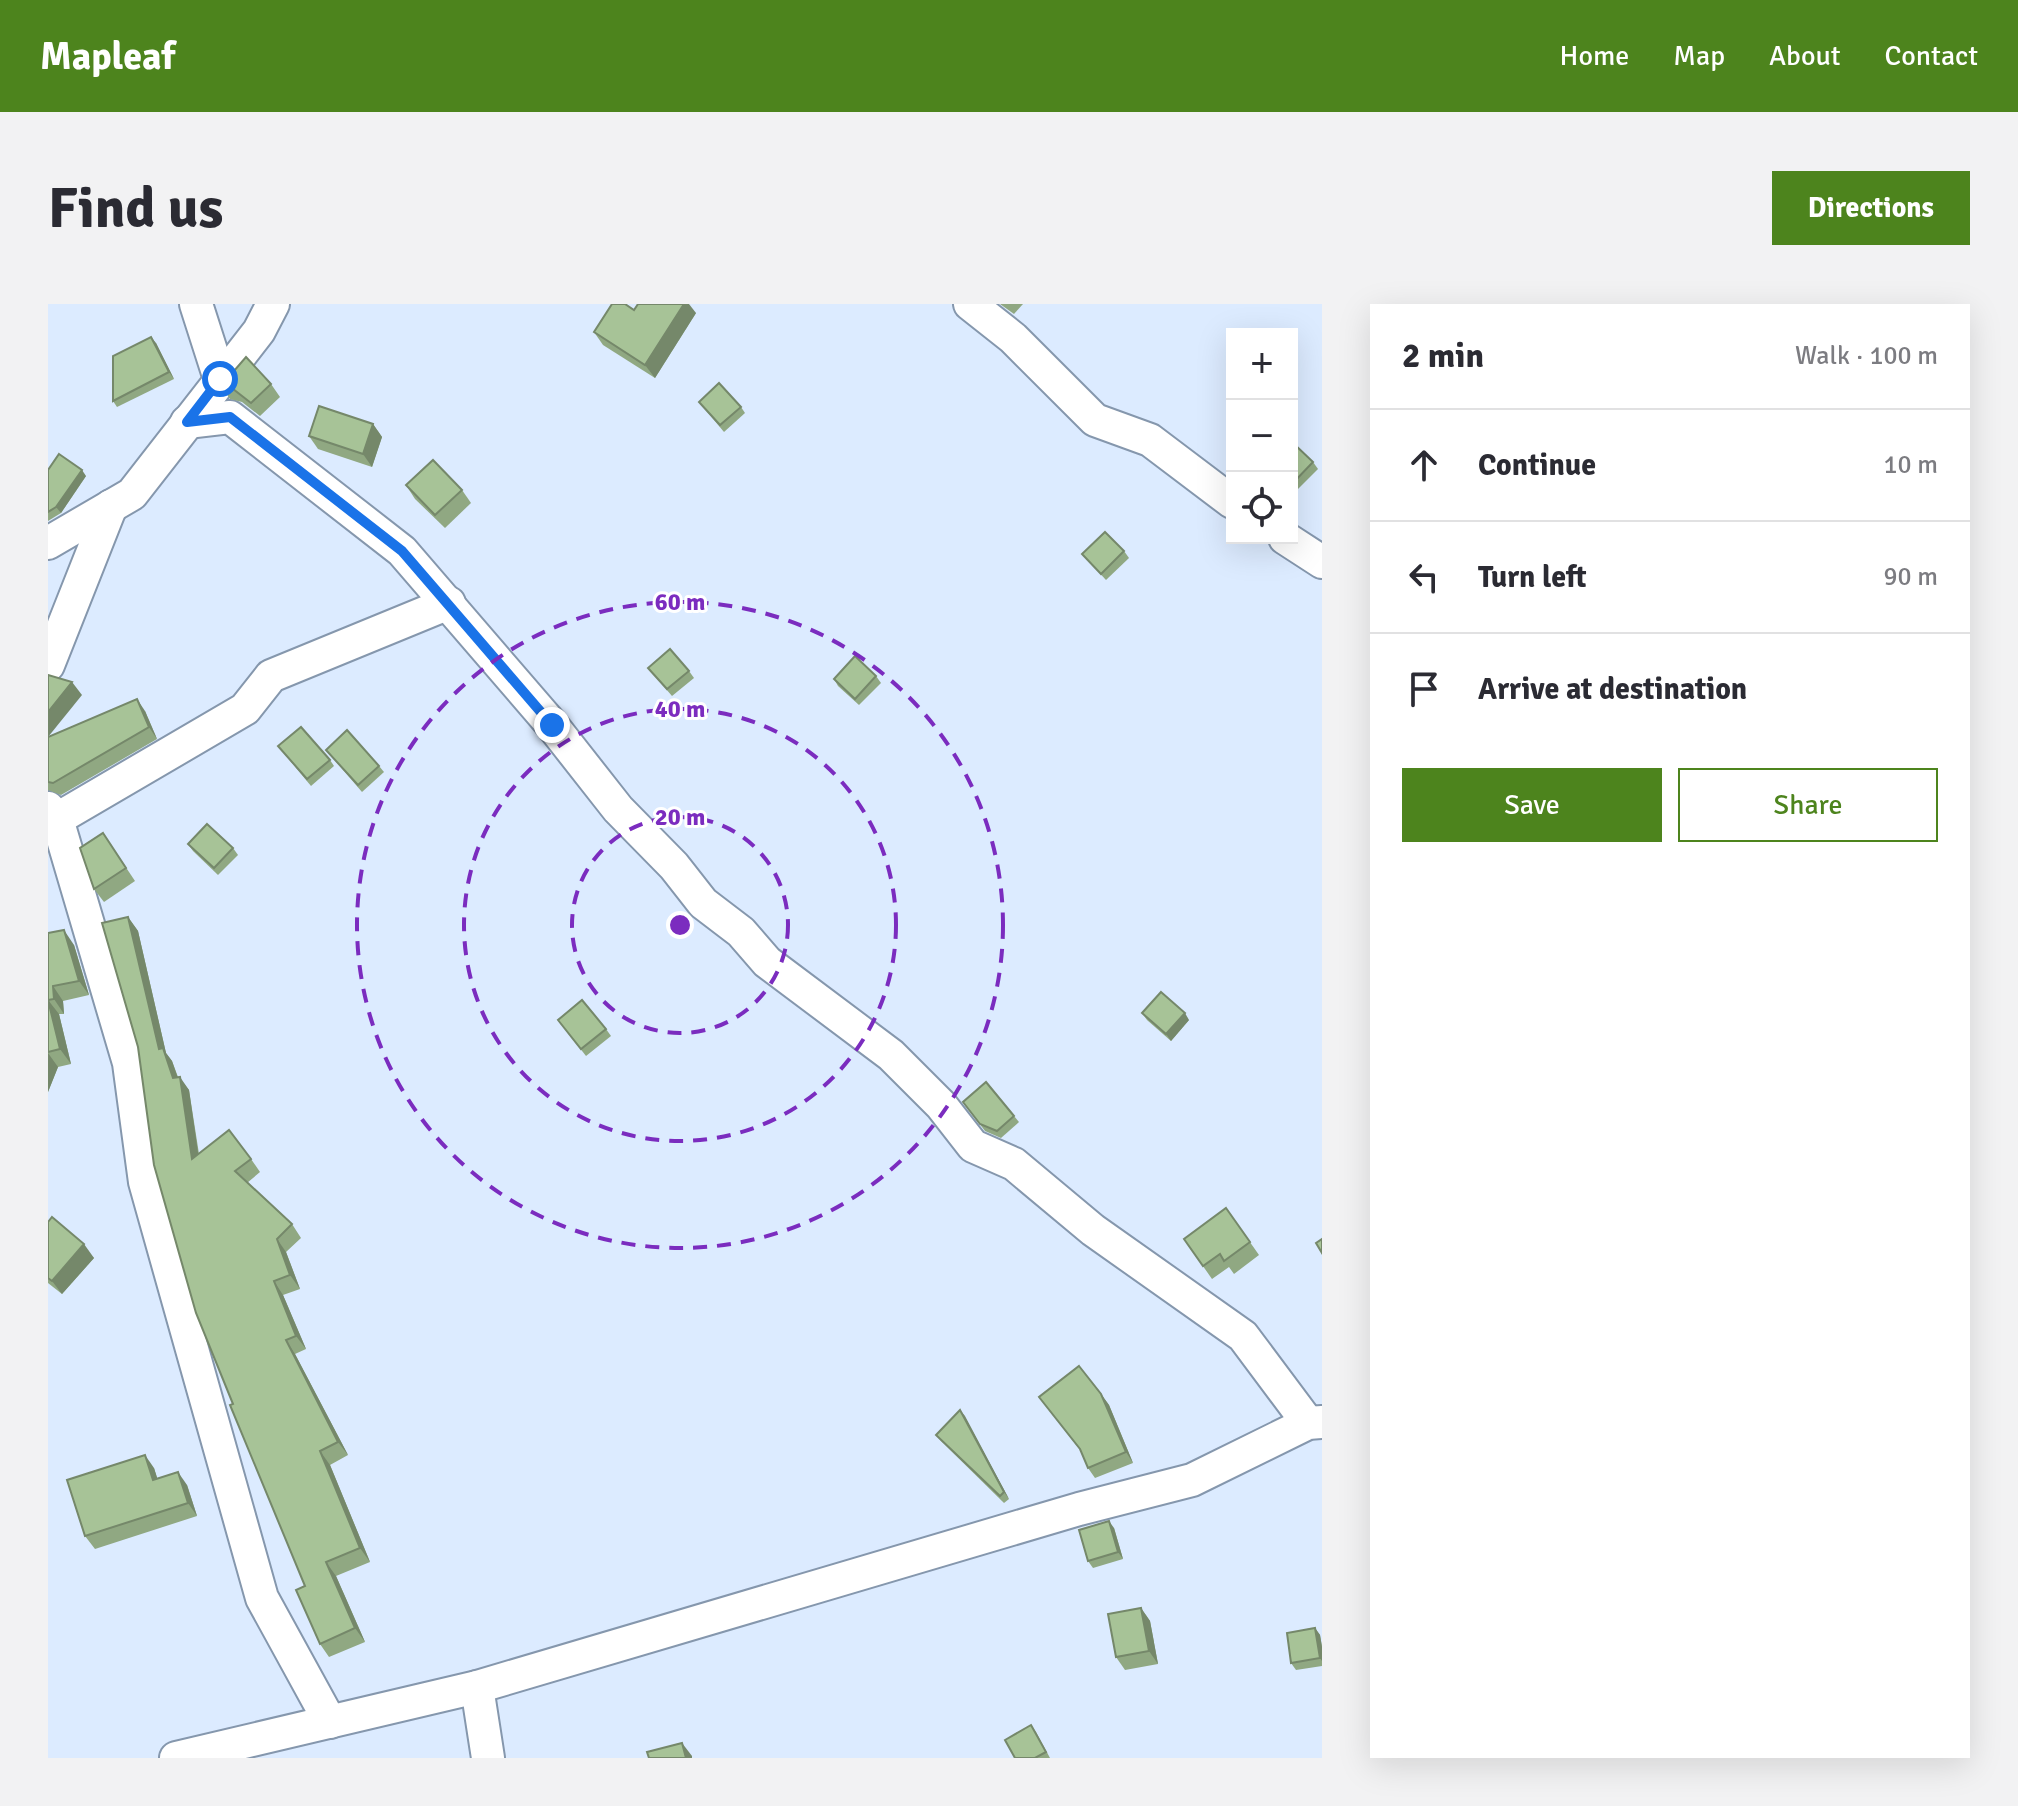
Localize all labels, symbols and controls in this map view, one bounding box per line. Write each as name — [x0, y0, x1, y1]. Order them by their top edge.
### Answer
text: Mapleaf — [40, 33, 175, 80]
text: Home — [1560, 39, 1629, 73]
text: Map — [1673, 39, 1725, 73]
text: About — [1769, 39, 1841, 73]
text: Contact — [1885, 39, 1978, 73]
button: Directions — [1772, 171, 1970, 245]
text: Find us — [48, 174, 223, 243]
map controls — [1226, 328, 1298, 544]
button: + — [1226, 328, 1298, 400]
text: 2 min — [1402, 335, 1484, 377]
text: Walk · 100 m — [1795, 340, 1938, 372]
route start — [202, 361, 238, 397]
button: − — [1226, 400, 1298, 472]
icon: ahead — [1402, 443, 1446, 487]
text: Continue — [1478, 447, 1596, 484]
text: 10 m — [1883, 449, 1938, 481]
button: locate — [1226, 472, 1298, 544]
icon: left — [1402, 555, 1446, 599]
text: Turn left — [1478, 559, 1587, 596]
text: 90 m — [1883, 561, 1938, 593]
text: 60 m — [655, 587, 705, 617]
icon: arrive — [1402, 667, 1446, 711]
text: Arrive at destination — [1478, 671, 1747, 708]
text: 40 m — [655, 694, 705, 724]
route end — [534, 707, 570, 743]
button: Save — [1402, 768, 1662, 842]
button: Share — [1678, 768, 1938, 842]
text: 20 m — [655, 802, 705, 832]
centre of rings — [666, 911, 694, 939]

